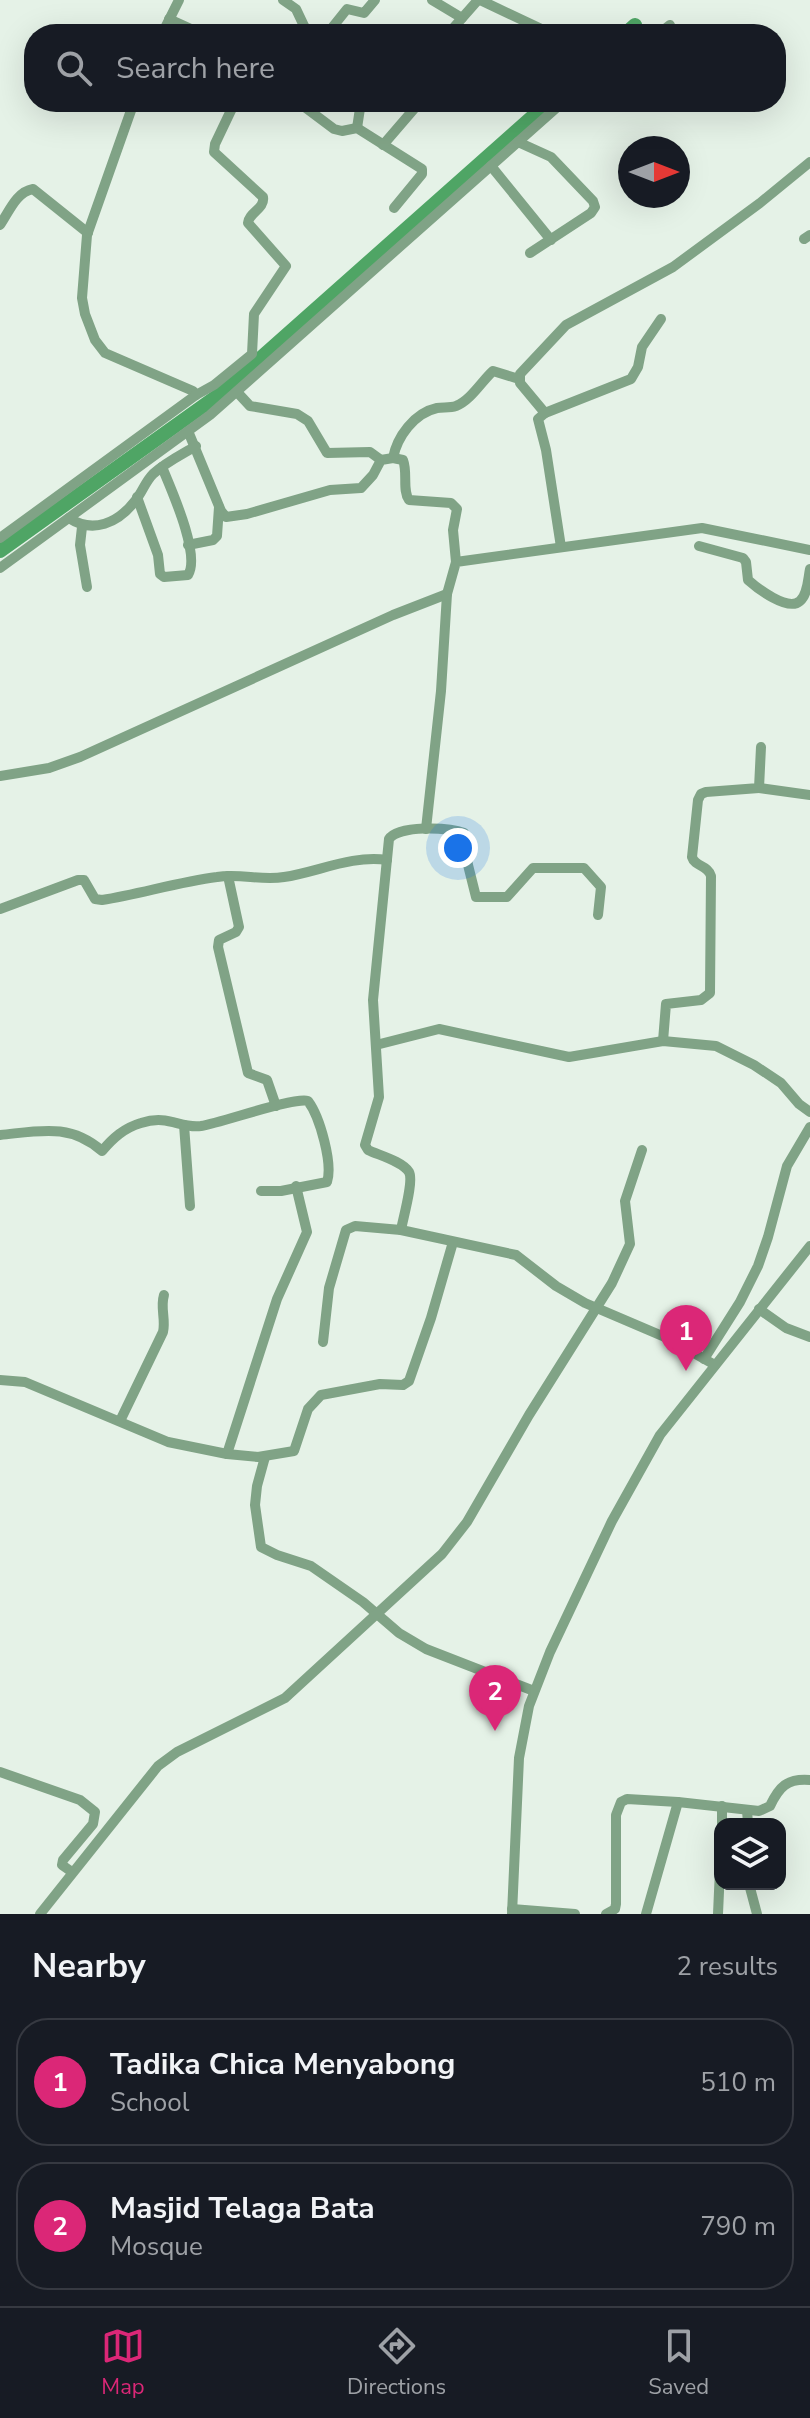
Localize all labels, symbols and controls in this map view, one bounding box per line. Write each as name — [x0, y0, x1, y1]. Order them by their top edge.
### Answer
search box — [24, 24, 786, 112]
icon: search — [52, 46, 96, 90]
text: Search here — [116, 48, 275, 89]
north arrow — [618, 136, 690, 208]
your location — [438, 828, 478, 868]
pin: 1 — [660, 1305, 712, 1371]
pin: 2 — [469, 1665, 521, 1731]
map controls — [714, 1818, 786, 1890]
button: layers — [714, 1818, 786, 1890]
text: Nearby — [32, 1943, 146, 1989]
text: 2 results — [677, 1949, 778, 1984]
text: Tadika Chica Menyabong — [110, 2044, 455, 2085]
text: 1 — [52, 2065, 68, 2100]
text: 510 m — [700, 2065, 776, 2100]
text: School — [110, 2085, 189, 2120]
text: Masjid Telaga Bata — [110, 2188, 375, 2229]
text: 2 — [52, 2209, 68, 2244]
text: 790 m — [700, 2209, 776, 2244]
text: Mosque — [110, 2229, 203, 2264]
tab: Map — [101, 2324, 145, 2402]
tab: Directions — [347, 2324, 446, 2402]
tab: Saved — [648, 2324, 709, 2402]

